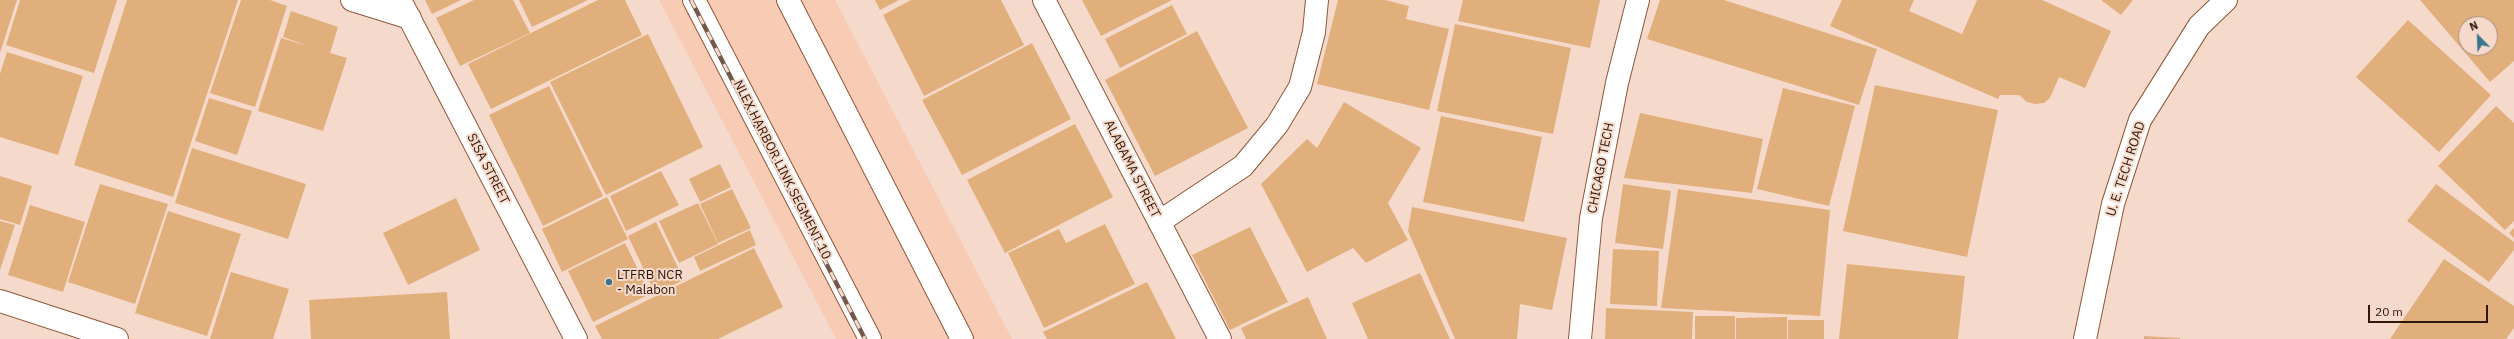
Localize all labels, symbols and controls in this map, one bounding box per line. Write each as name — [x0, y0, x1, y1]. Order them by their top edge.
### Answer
north arrow — [2458, 16, 2498, 56]
text: N — [2467, 18, 2480, 34]
street label: NLEX HARBOR LINK SEGMENT 10 — [730, 78, 834, 262]
street label: ALABAMA STREET — [1101, 117, 1163, 221]
street label: U. E. TECH ROAD — [2103, 120, 2149, 218]
street label: CHICAGO TECH — [1585, 121, 1617, 215]
street label: SISA STREET — [463, 131, 513, 207]
place label: LTFRB NCR - Malabon — [617, 267, 683, 298]
marker: LTFRB NCR - Malabon — [604, 277, 614, 287]
scale bar — [2370, 297, 2490, 323]
text: 20 m — [2375, 304, 2403, 319]

